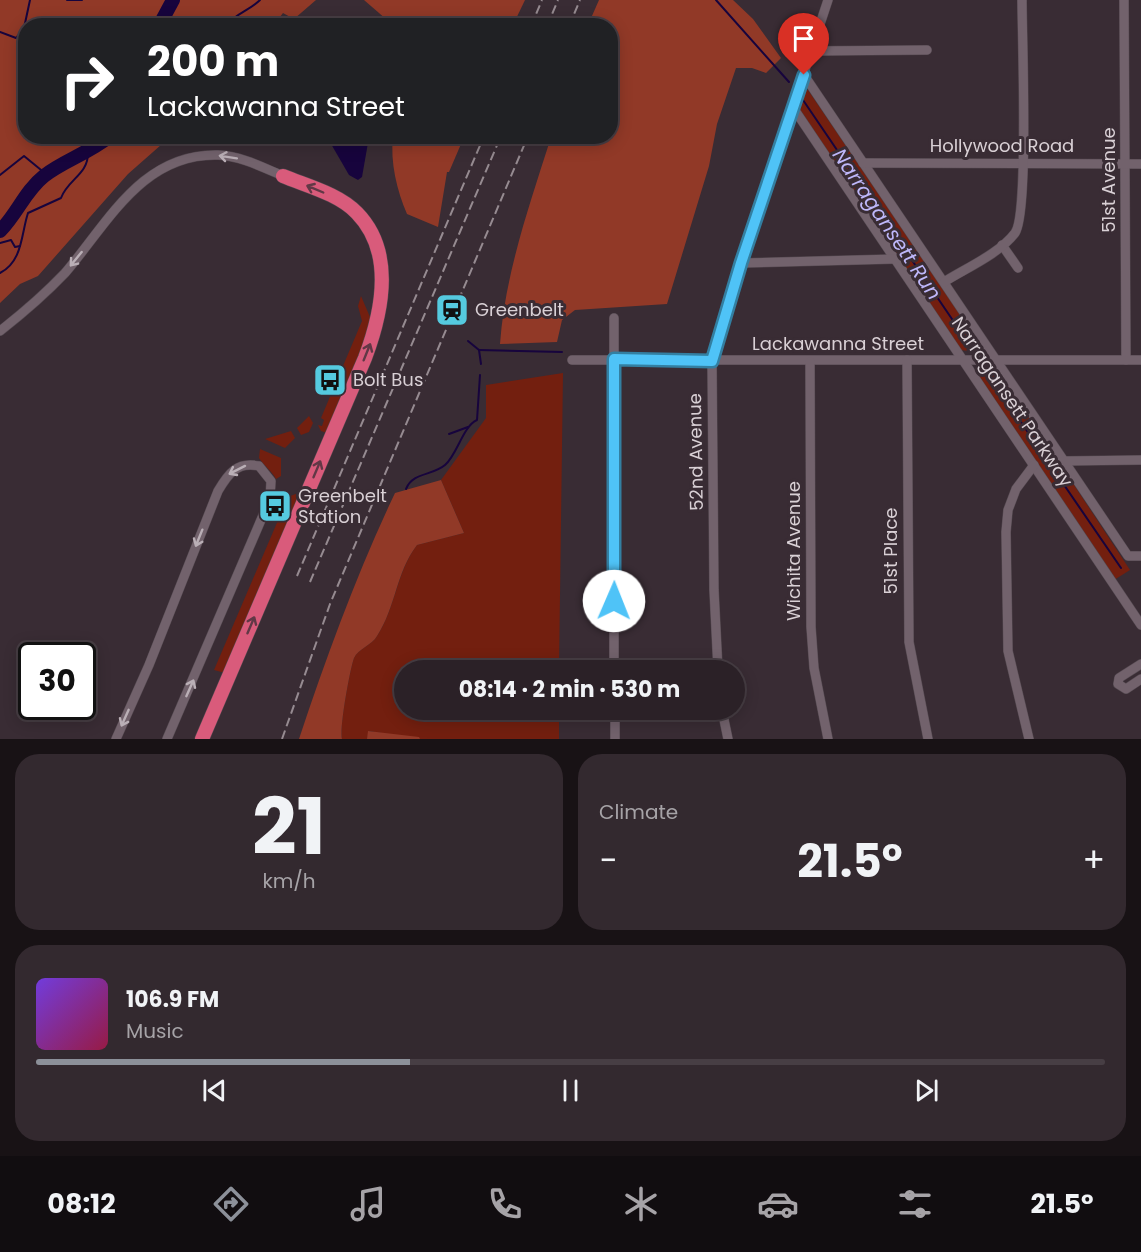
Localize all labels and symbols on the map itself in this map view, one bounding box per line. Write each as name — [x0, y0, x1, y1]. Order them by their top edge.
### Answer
pin — [778, 13, 829, 75]
street label: 51st Avenue — [1096, 127, 1121, 233]
street label: Hollywood Road — [930, 133, 1074, 158]
water label: Narragansett Run — [826, 143, 948, 305]
one-way arrow — [219, 151, 238, 162]
one-way arrow — [307, 183, 325, 195]
one-way arrow — [69, 251, 82, 267]
station icon: Greenbelt — [434, 292, 470, 328]
place label: Greenbelt — [475, 297, 564, 322]
street label: Narragansett Parkway — [946, 312, 1079, 492]
street label: Lackawanna Street — [752, 331, 924, 356]
one-way arrow — [362, 343, 373, 362]
bus stop icon: Bolt Bus — [312, 362, 348, 398]
place label: Bolt Bus — [353, 367, 423, 392]
street label: 52nd Avenue — [682, 393, 709, 511]
one-way arrow — [312, 460, 323, 479]
one-way arrow — [229, 464, 246, 476]
street label: Wichita Avenue — [781, 481, 806, 621]
place label: Greenbelt Station — [298, 483, 387, 529]
bus stop icon: Greenbelt Station — [257, 488, 293, 524]
street label: 51st Place — [878, 508, 903, 594]
one-way arrow — [193, 528, 204, 547]
position arrow — [582, 569, 646, 633]
one-way arrow — [246, 616, 257, 634]
speed limit sign: 30 — [18, 642, 96, 720]
one-way arrow — [185, 680, 196, 698]
one-way arrow — [119, 709, 130, 727]

